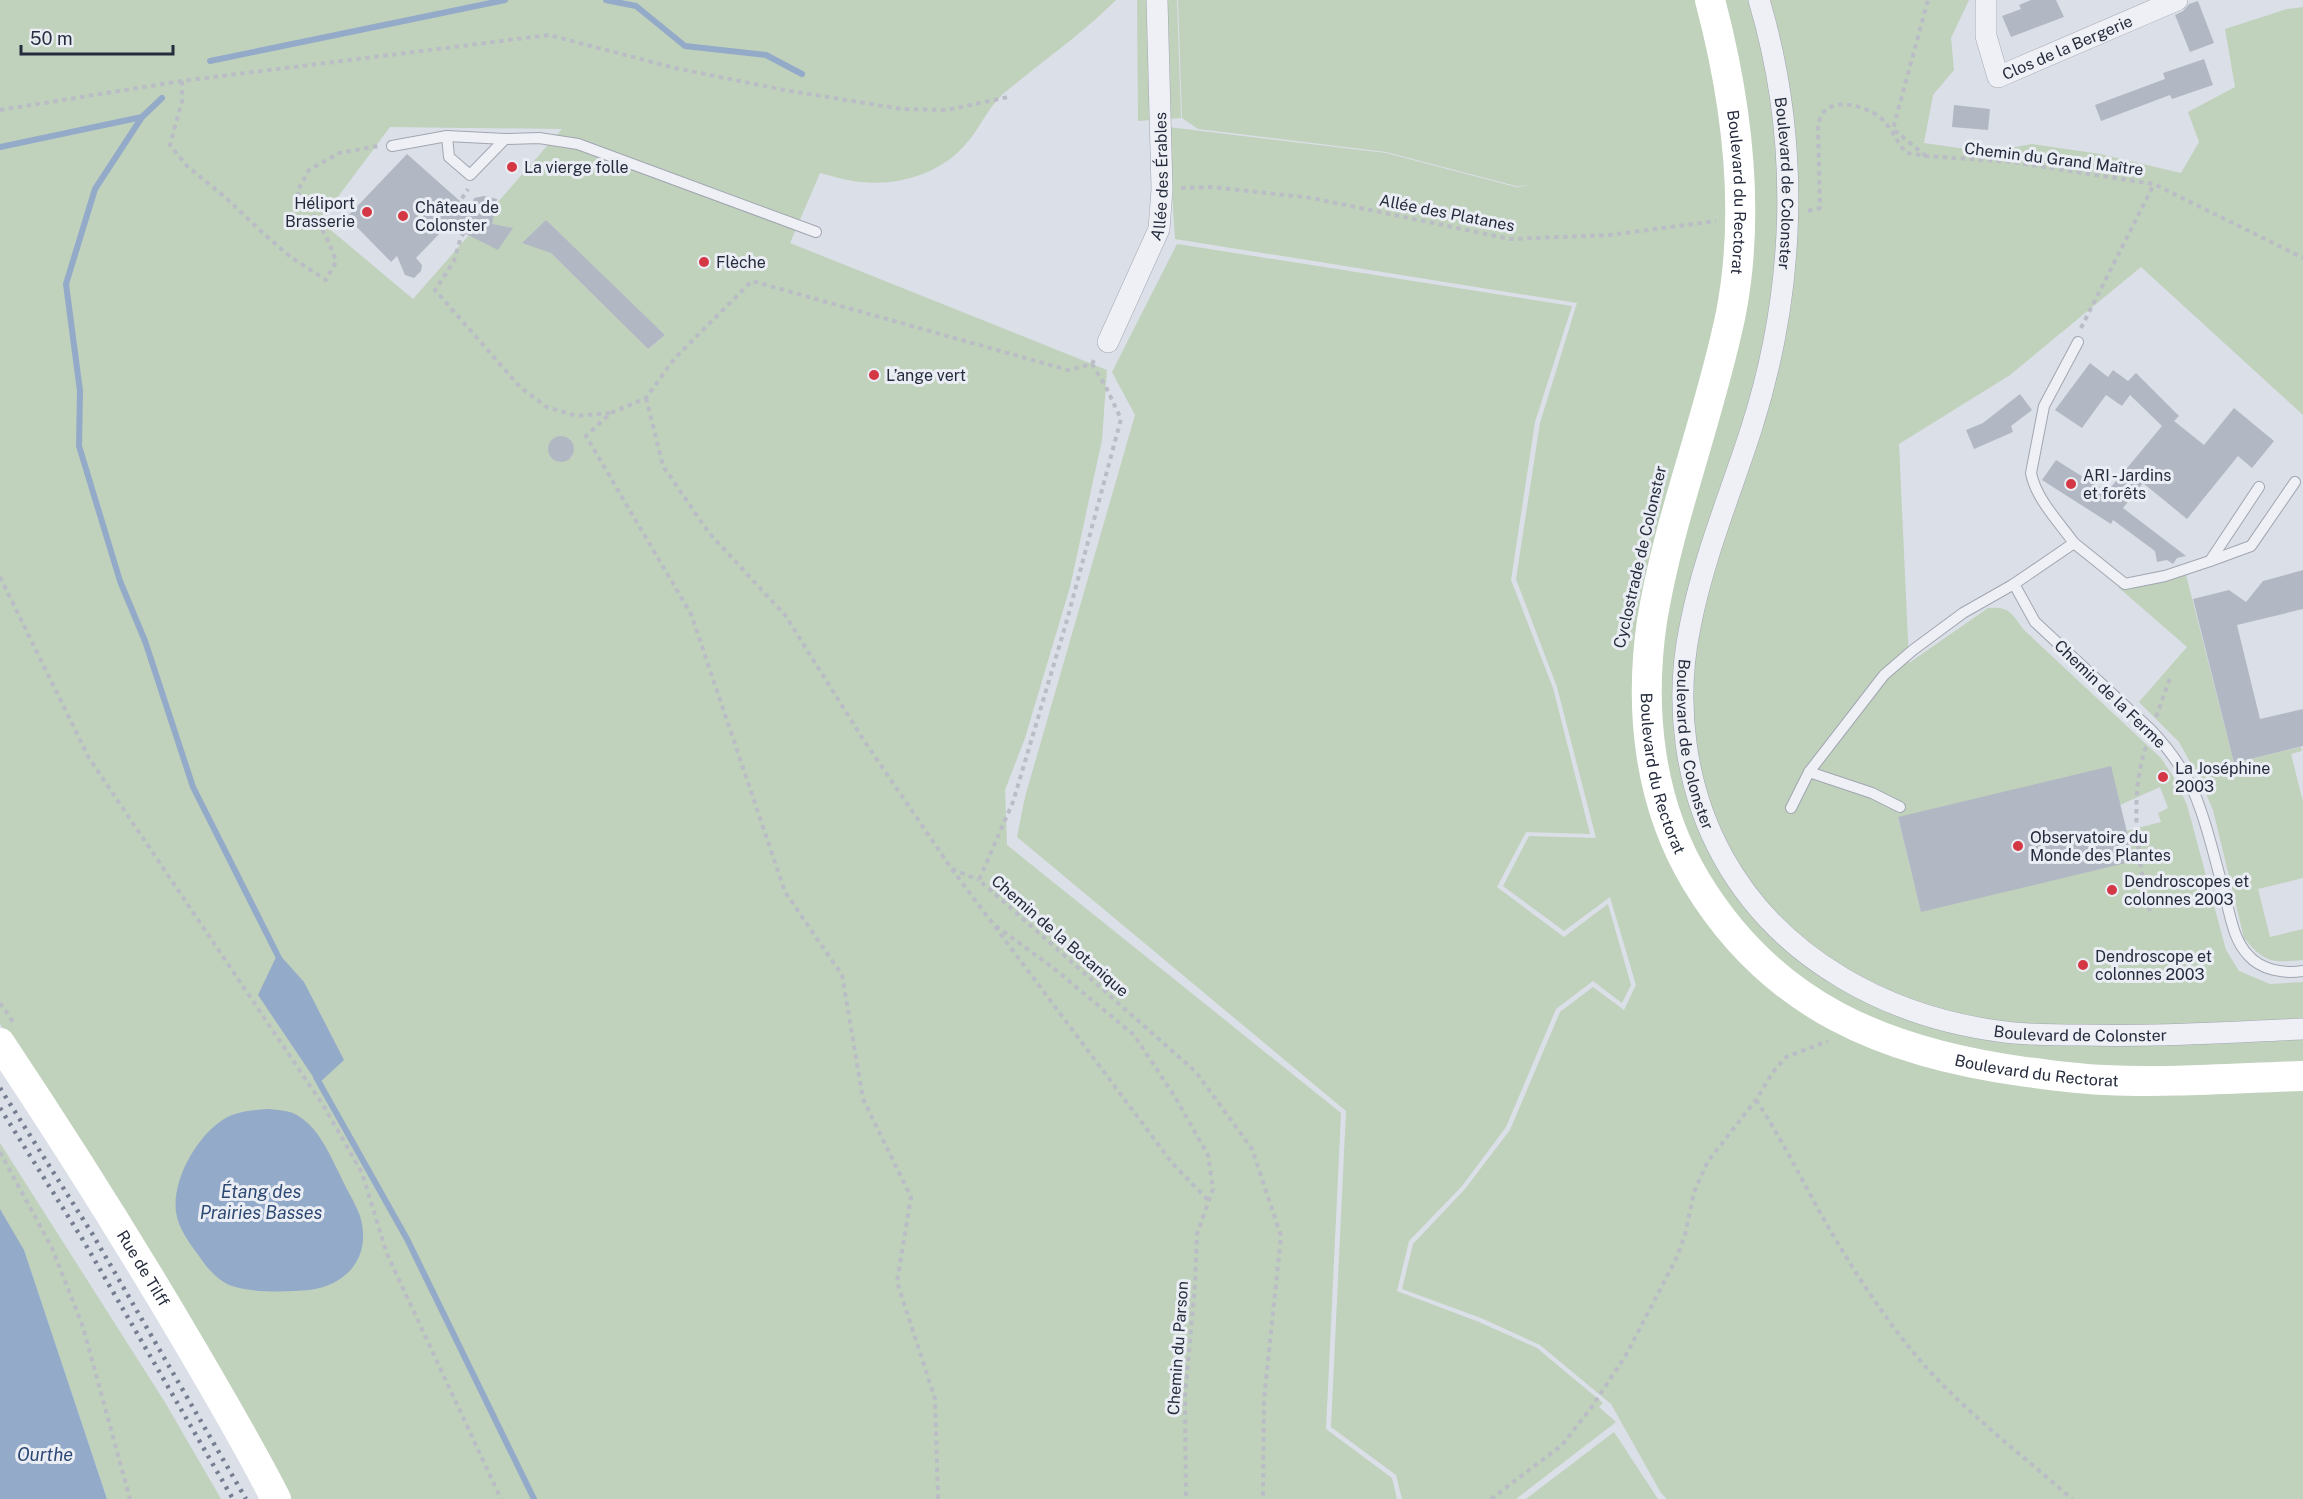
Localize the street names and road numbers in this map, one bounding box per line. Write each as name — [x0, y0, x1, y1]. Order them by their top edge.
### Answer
street label: Clos de la Bergerie — [1999, 11, 2135, 84]
street label: Boulevard de Colonster — [1771, 96, 1797, 271]
street label: Boulevard du Rectorat — [1723, 109, 1750, 276]
street label: Allée des Érables — [1146, 112, 1172, 243]
street label: Chemin du Grand Maître — [1963, 139, 2145, 179]
street label: Allée des Platanes — [1378, 191, 1516, 235]
street label: Cyclostrade de Colonster — [1610, 464, 1670, 650]
street label: Chemin de la Ferme — [2050, 636, 2170, 752]
street label: Boulevard de Colonster — [1673, 658, 1718, 832]
street label: Boulevard du Rectorat — [1637, 693, 1690, 857]
street label: Chemin de la Botanique — [988, 871, 1132, 1001]
street label: Boulevard de Colonster — [1993, 1021, 2167, 1045]
street label: Boulevard du Rectorat — [1953, 1050, 2119, 1090]
street label: Rue de Tilff — [113, 1227, 174, 1310]
street label: Chemin du Parson — [1164, 1280, 1192, 1416]

